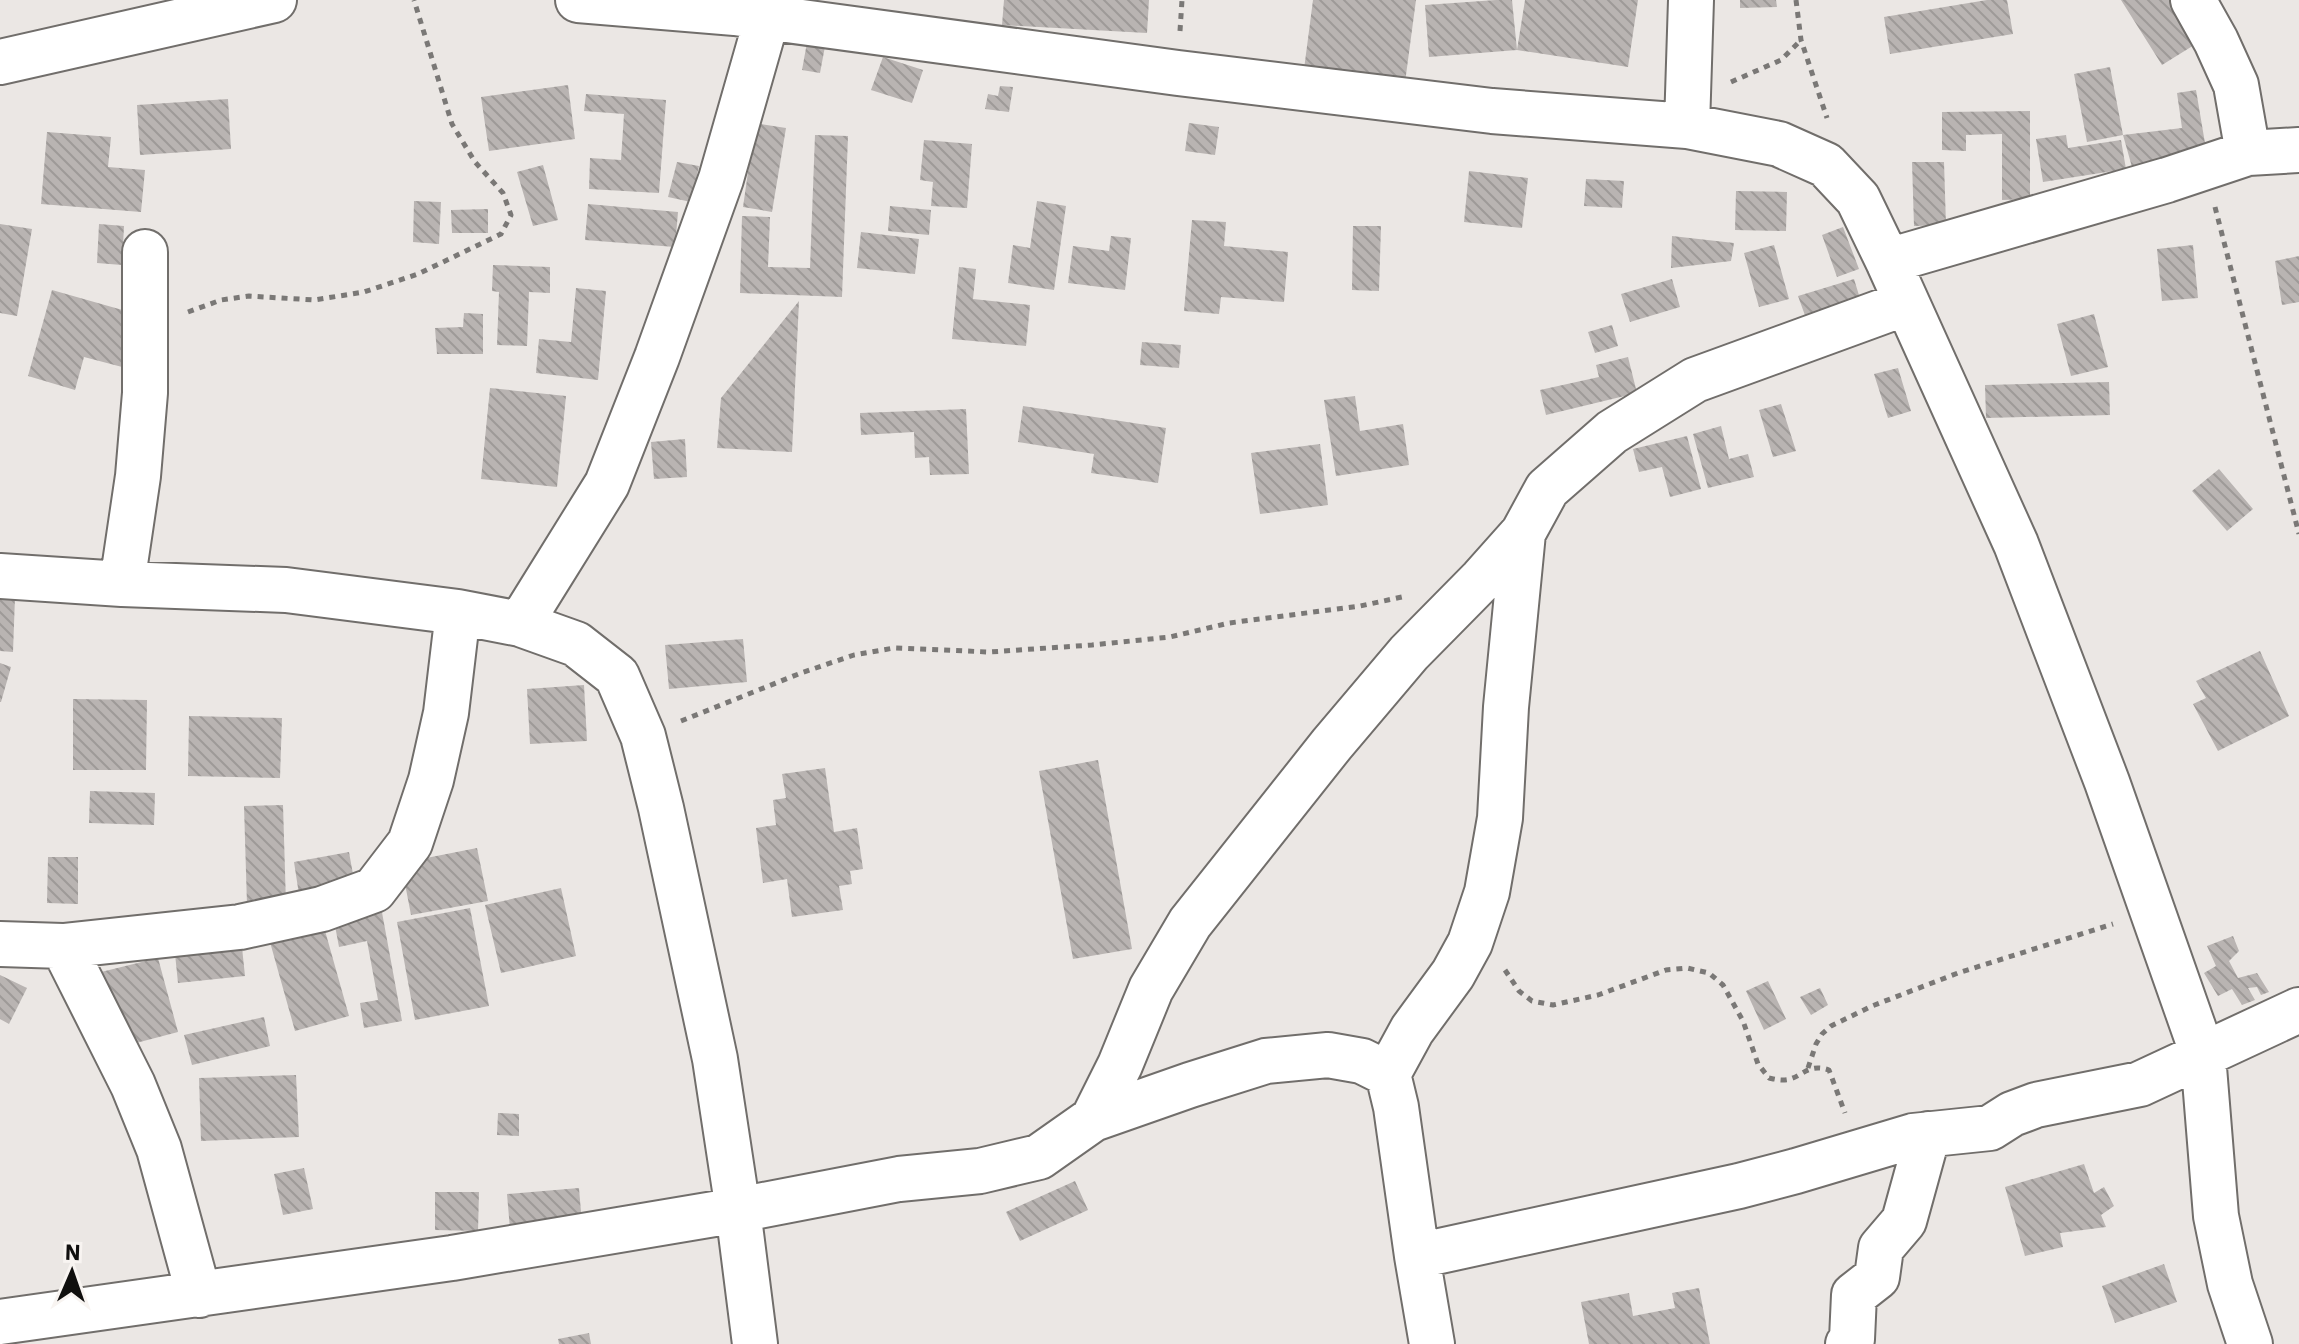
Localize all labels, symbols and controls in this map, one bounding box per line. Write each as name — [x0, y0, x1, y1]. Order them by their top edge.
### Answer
north arrow — [32, 1232, 112, 1312]
text: N — [64, 1237, 81, 1266]

